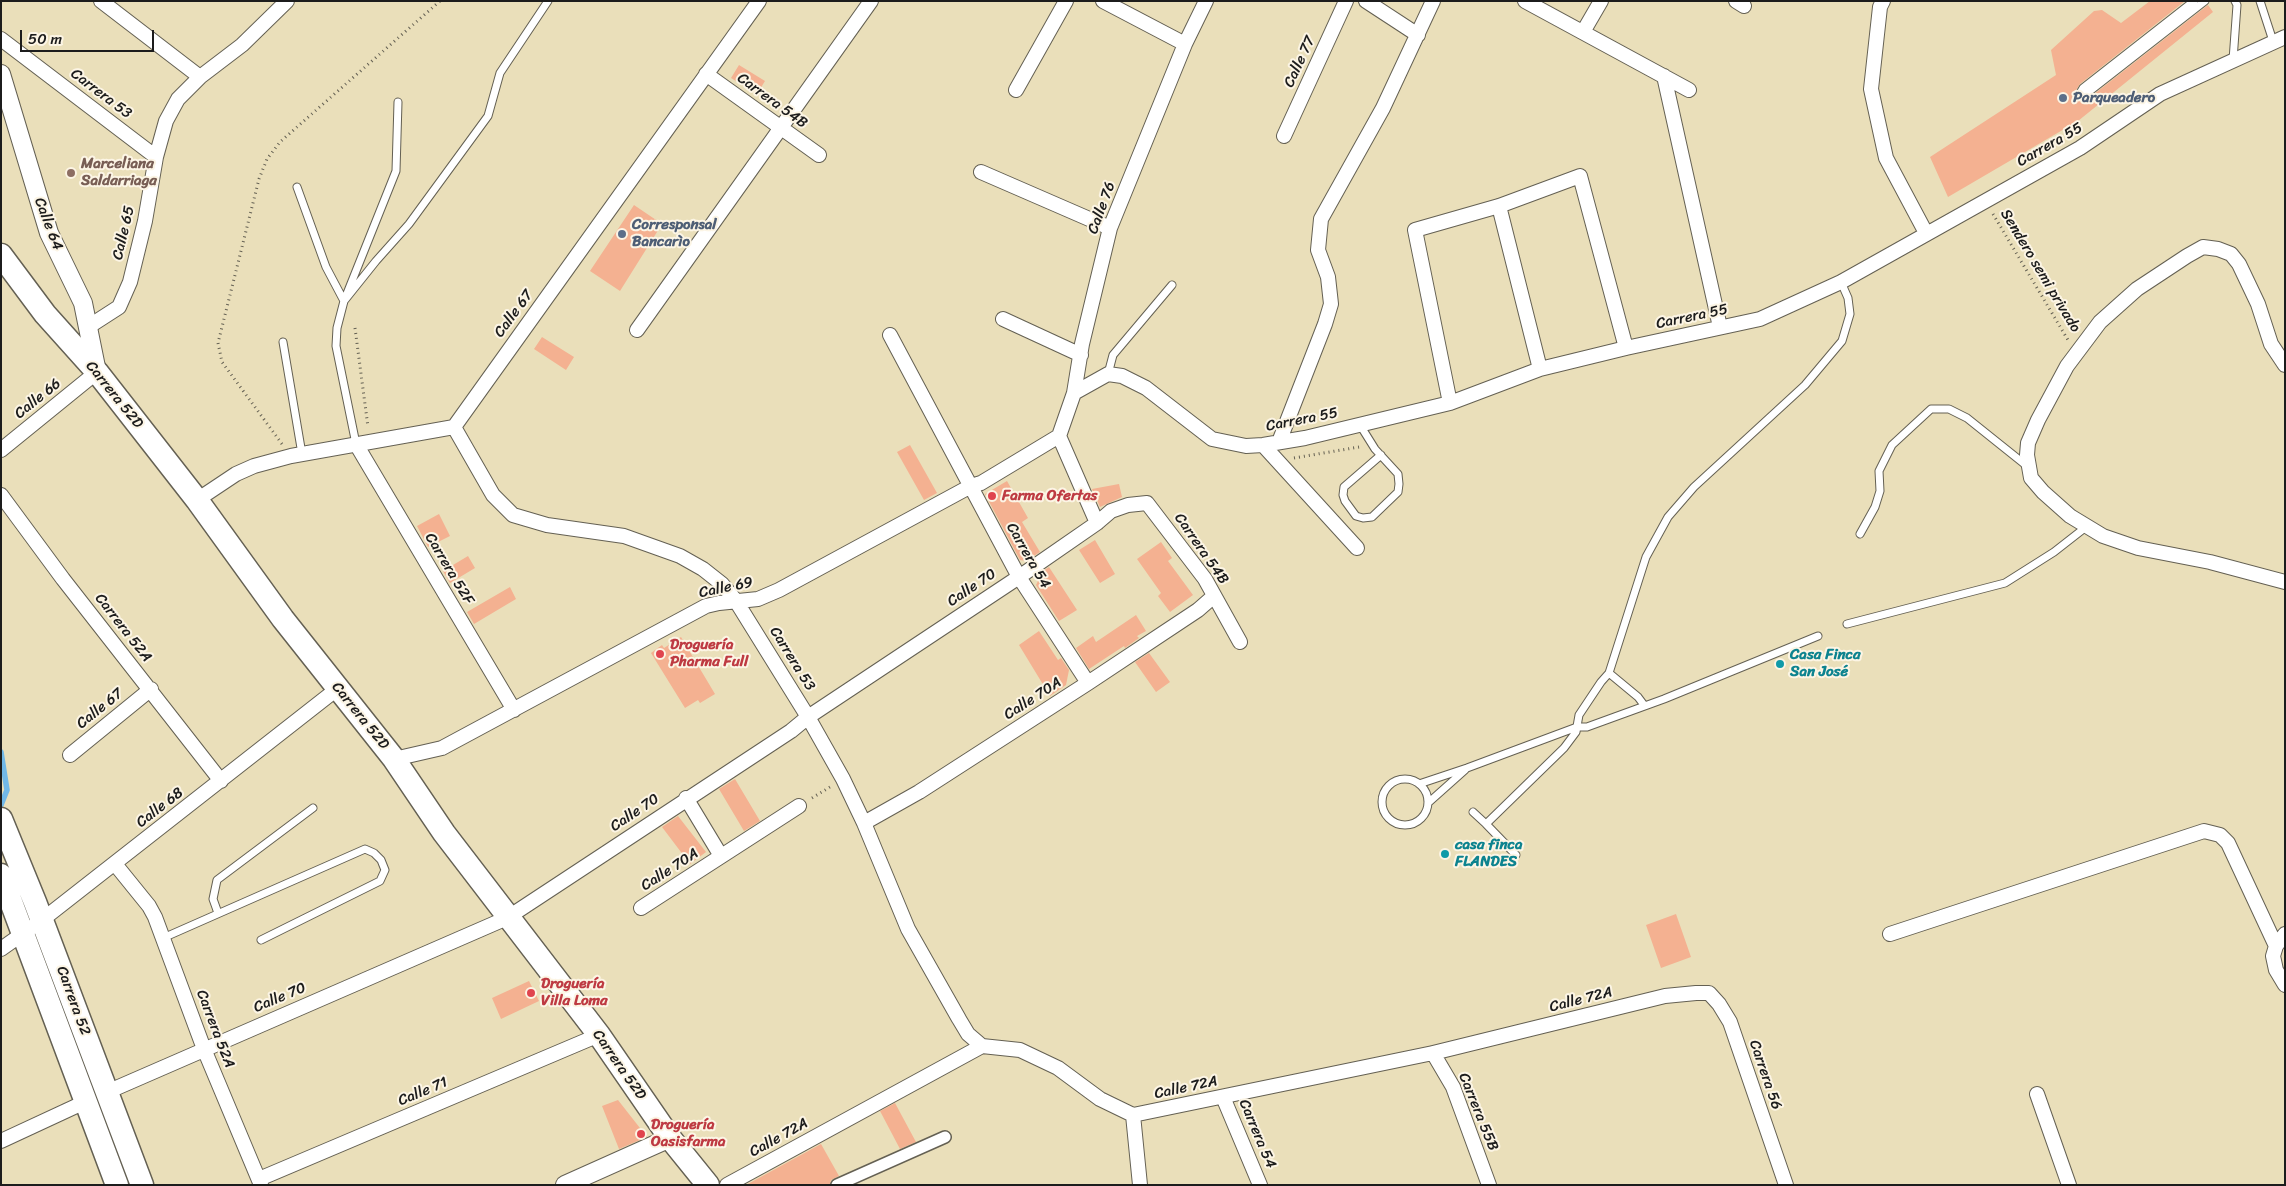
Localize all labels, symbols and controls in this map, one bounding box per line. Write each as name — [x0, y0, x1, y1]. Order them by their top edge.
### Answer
scale bar — [22, 20, 156, 52]
text: 50 m — [28, 26, 62, 52]
street label: Calle 77 — [1280, 34, 1320, 90]
street label: Carrera 53 — [67, 65, 135, 123]
street label: Carrera 54B — [733, 69, 811, 133]
place label: Parqueadero — [2073, 89, 2155, 107]
marker: Parqueadero — [2057, 92, 2069, 104]
street label: Carrera 55 — [2014, 119, 2086, 171]
place label: Marceliana Saldarriaga — [81, 155, 157, 190]
marker: Marceliana Saldarriaga — [65, 167, 77, 179]
street label: Calle 76 — [1084, 179, 1120, 237]
street label: Calle 64 — [30, 195, 66, 253]
street label: Calle 65 — [109, 204, 139, 262]
street label: Sendero semi privado — [1996, 206, 2084, 336]
place label: Corresponsal Bancarìo — [632, 216, 717, 251]
marker: Corresponsal Bancarìo — [616, 228, 628, 240]
street label: Calle 67 — [491, 287, 537, 341]
street label: Carrera 55 — [1655, 301, 1729, 333]
street label: Carrera 52D — [81, 358, 147, 432]
street label: Calle 66 — [11, 375, 65, 423]
street label: Carrera 55 — [1265, 404, 1339, 436]
place label: Farma Ofertas — [1002, 487, 1098, 505]
marker: Farma Ofertas — [986, 490, 998, 502]
street label: Carrera 54B — [1170, 510, 1232, 588]
street label: Carrera 54 — [1002, 520, 1054, 592]
street label: Carrera 52F — [421, 530, 477, 608]
street label: Calle 70 — [944, 565, 1000, 611]
street label: Calle 69 — [697, 574, 755, 602]
street label: Carrera 52A — [91, 590, 155, 666]
street label: Carrera 53 — [765, 624, 819, 694]
place label: Droguería Pharma Full — [670, 636, 748, 671]
place label: Casa Finca San José — [1790, 646, 1861, 681]
marker: Droguería Pharma Full — [654, 648, 666, 660]
marker: Casa Finca San José — [1774, 658, 1786, 670]
street label: Calle 70A — [1001, 674, 1065, 724]
street label: Carrera 52D — [327, 679, 393, 753]
street label: Calle 67 — [73, 685, 127, 733]
street label: Calle 68 — [133, 784, 187, 832]
street label: Calle 70 — [607, 790, 663, 836]
place label: casa finca FLANDES — [1455, 836, 1523, 871]
street label: Calle 70A — [638, 845, 702, 895]
marker: casa finca FLANDES — [1439, 848, 1451, 860]
street label: Carrera 52 — [52, 964, 94, 1038]
place label: Droguería Villa Loma — [541, 975, 608, 1010]
street label: Calle 70 — [251, 979, 309, 1017]
street label: Calle 72A — [1548, 984, 1614, 1016]
street label: Carrera 52A — [192, 987, 238, 1071]
marker: Droguería Villa Loma — [525, 987, 537, 999]
street label: Carrera 52D — [588, 1027, 650, 1103]
street label: Carrera 56 — [1745, 1038, 1785, 1112]
street label: Carrera 55B — [1454, 1070, 1502, 1154]
street label: Calle 72A — [1153, 1073, 1219, 1103]
street label: Calle 71 — [396, 1074, 450, 1110]
street label: Carrera 54 — [1234, 1097, 1280, 1171]
street label: Calle 72A — [747, 1115, 811, 1161]
place label: Droguería Oasisfarma — [651, 1116, 725, 1151]
marker: Droguería Oasisfarma — [635, 1128, 647, 1140]

